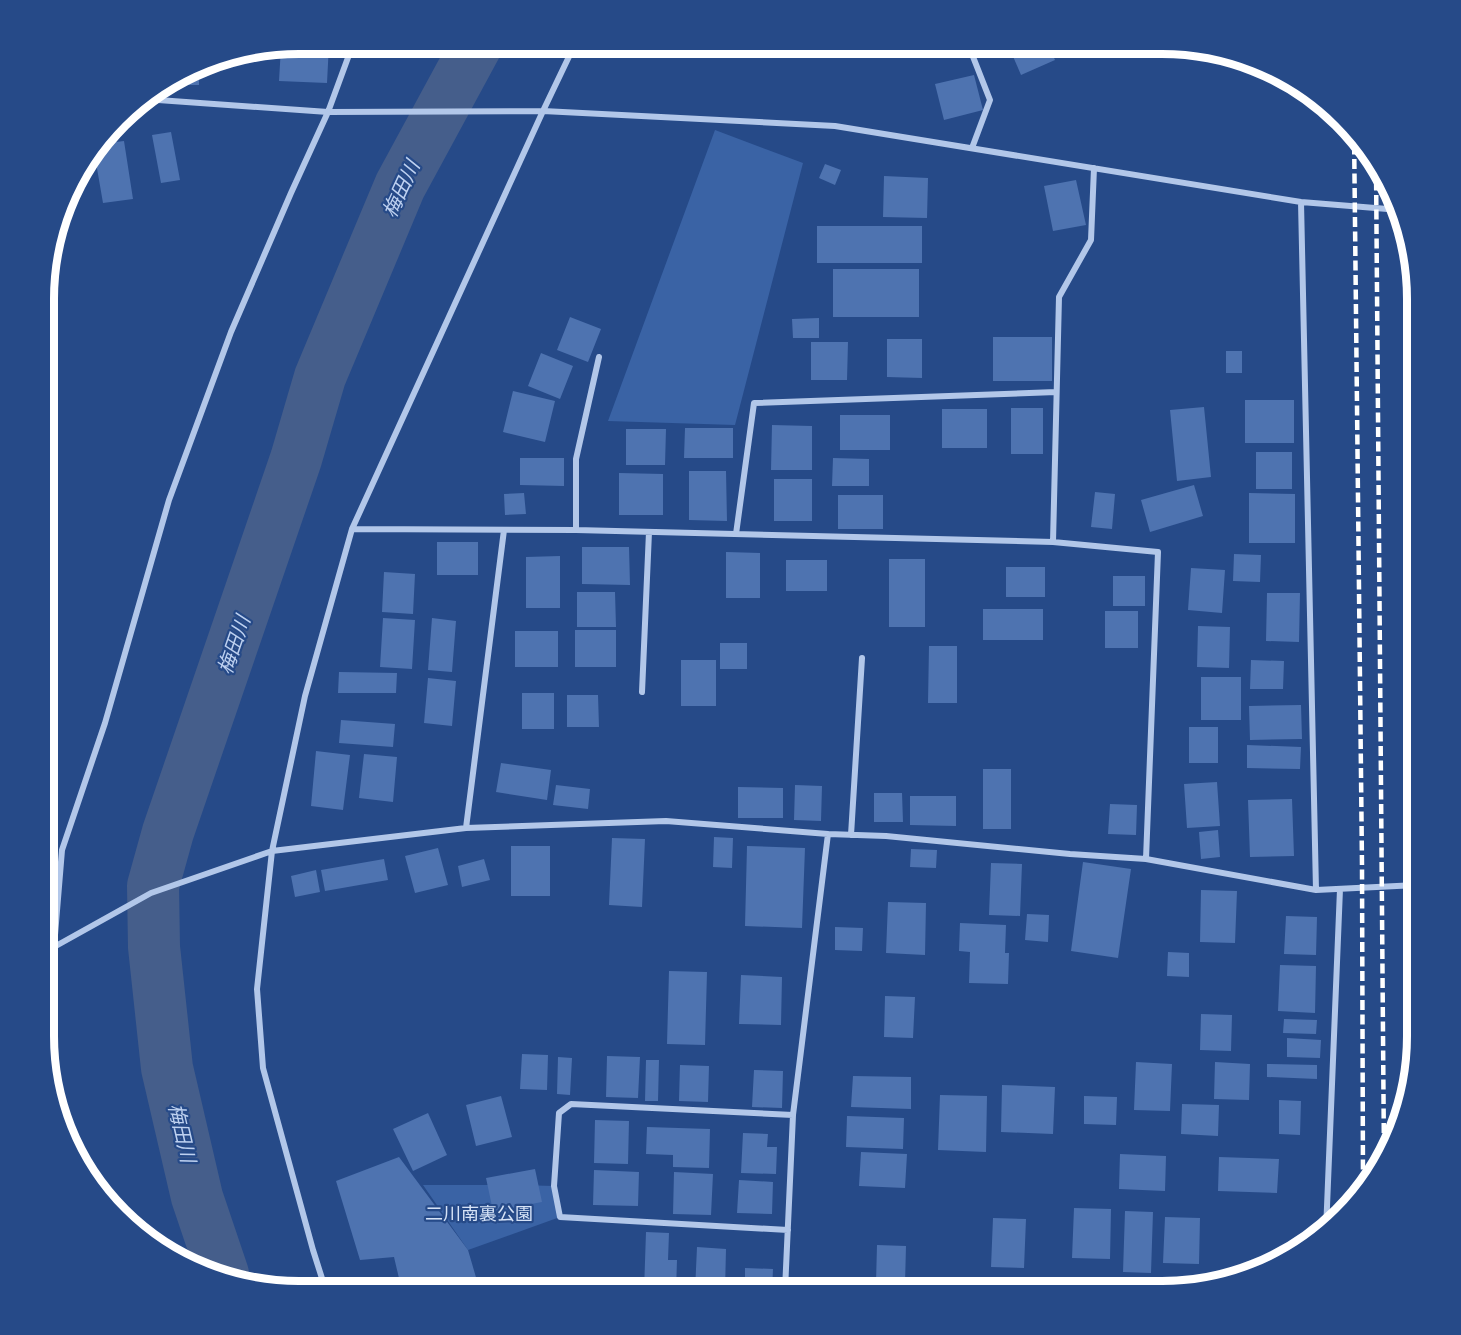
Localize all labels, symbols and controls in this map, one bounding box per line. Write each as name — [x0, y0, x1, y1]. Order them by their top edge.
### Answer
water label: 梅田川 — [378, 155, 426, 222]
water label: 梅田川 — [214, 611, 257, 678]
water label: 梅田川 — [163, 1101, 200, 1167]
park label: 二川南裏公園 — [425, 1203, 533, 1225]

